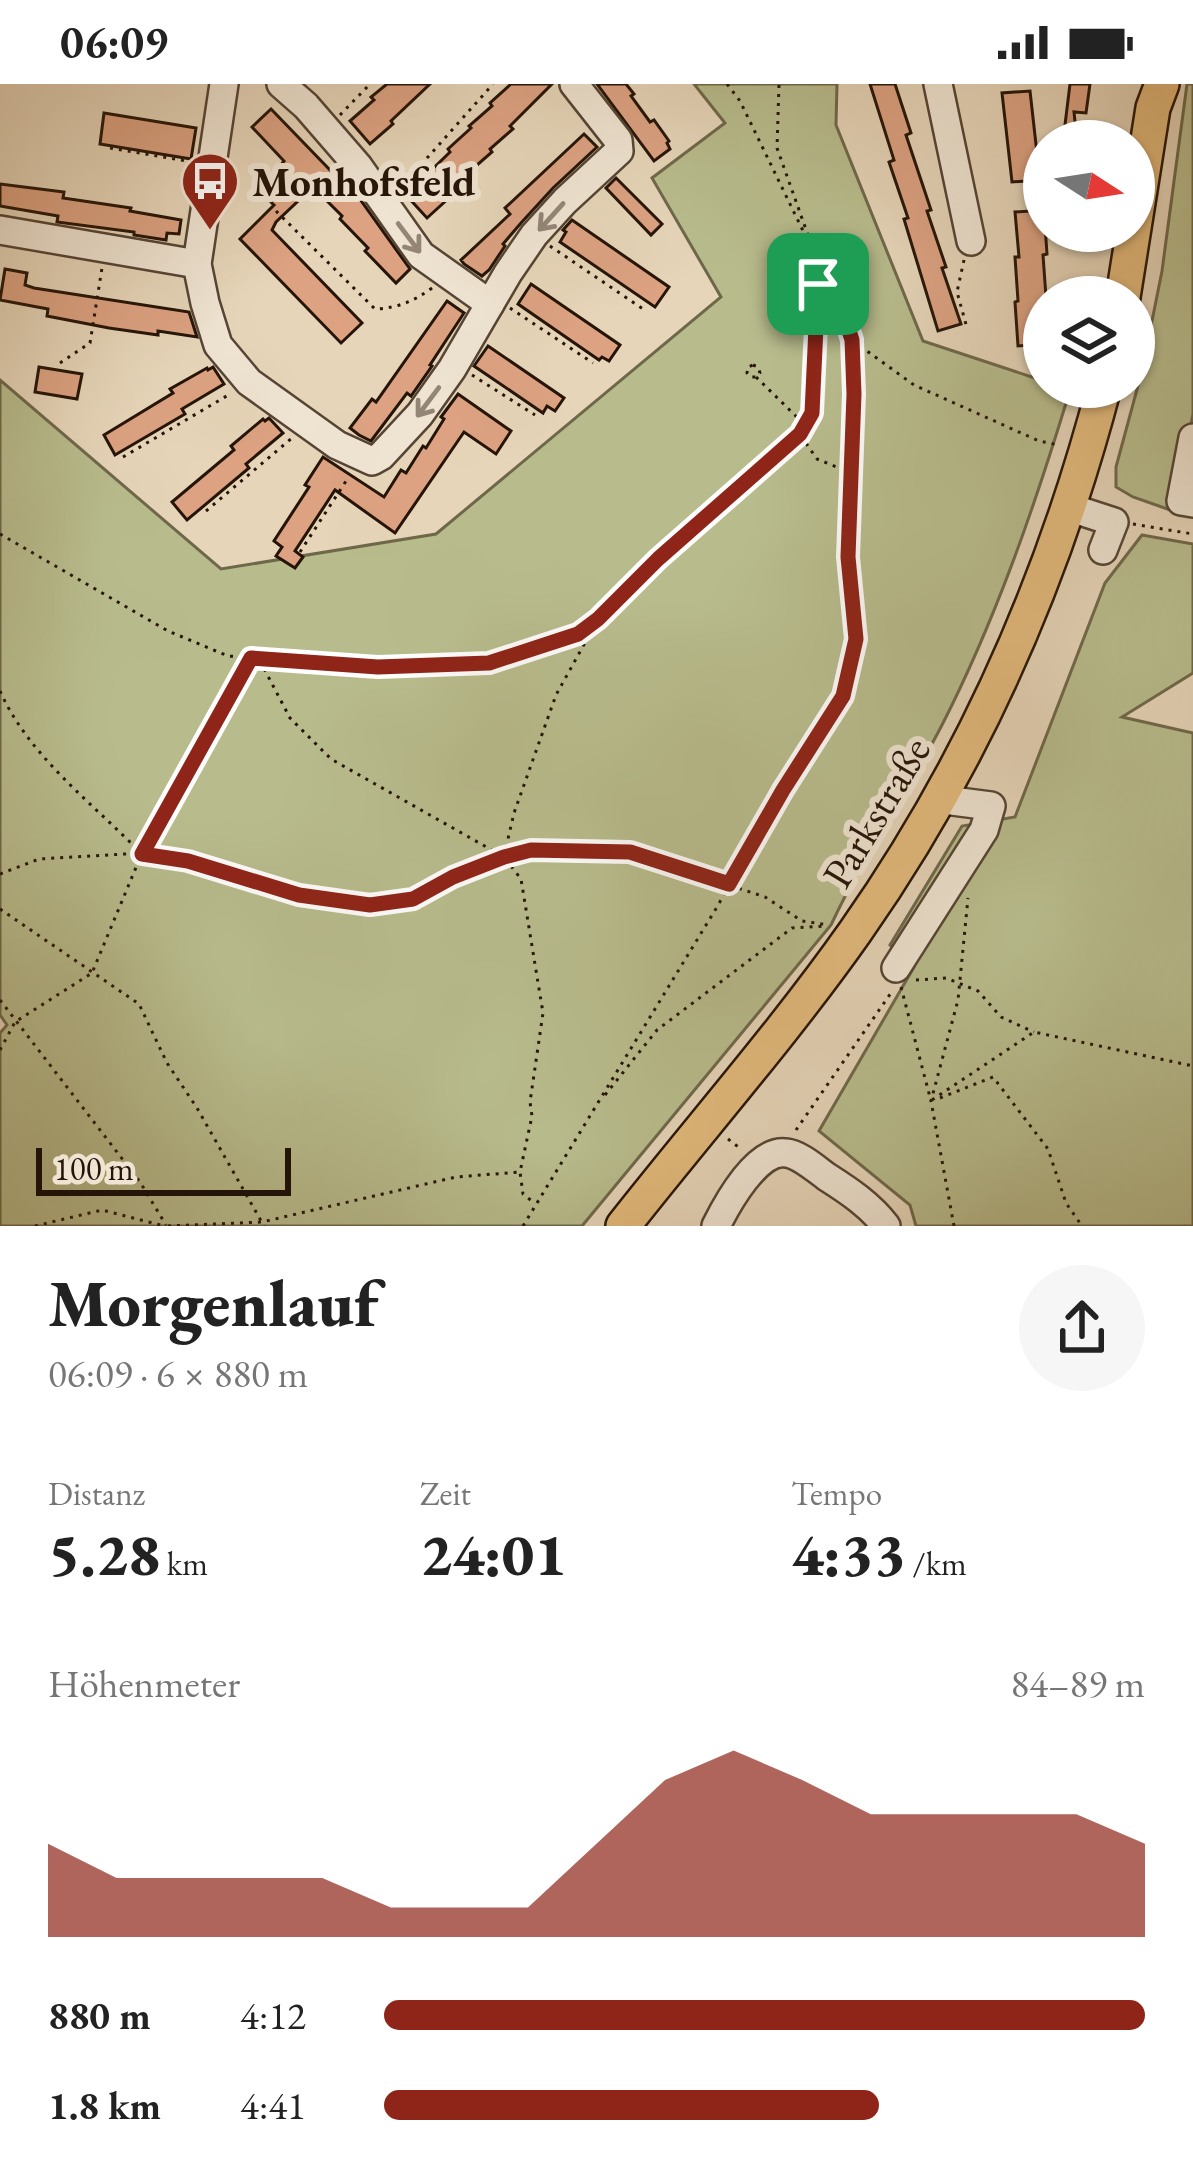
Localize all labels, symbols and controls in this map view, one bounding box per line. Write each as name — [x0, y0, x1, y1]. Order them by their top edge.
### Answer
text: 06:09 — [60, 13, 168, 71]
north arrow — [1023, 120, 1155, 252]
map controls — [1023, 120, 1155, 408]
bus stop icon: Monhofsfeld — [179, 150, 241, 232]
place label: Monhofsfeld — [252, 154, 476, 209]
one-way arrow — [538, 201, 565, 231]
one-way arrow — [396, 221, 422, 254]
pin — [767, 233, 869, 335]
icon: arrive — [785, 251, 851, 317]
button: layers — [1023, 276, 1155, 408]
one-way arrow — [415, 386, 441, 418]
street label: Parkstraße — [810, 726, 942, 898]
scale bar — [36, 1142, 291, 1195]
text: 100 m — [54, 1147, 134, 1190]
text: Morgenlauf — [48, 1260, 378, 1346]
button: share — [1019, 1265, 1145, 1391]
text: 06:09 · 6 × 880 m — [48, 1348, 308, 1399]
text: Distanz — [48, 1472, 145, 1515]
text: Zeit — [420, 1472, 471, 1515]
text: Tempo — [791, 1472, 882, 1515]
text: 5.28 — [48, 1515, 160, 1593]
text: 24:01 — [420, 1515, 567, 1593]
text: 4:33 — [791, 1515, 906, 1593]
text: km — [160, 1542, 208, 1585]
text: /km — [906, 1542, 967, 1585]
text: Höhenmeter — [48, 1658, 240, 1709]
text: 84–89 m — [1011, 1658, 1145, 1709]
text: 880 m — [48, 1990, 151, 2041]
text: 4:12 — [240, 1990, 306, 2041]
text: 1.8 km — [48, 2080, 161, 2131]
text: 4:41 — [240, 2080, 306, 2131]

